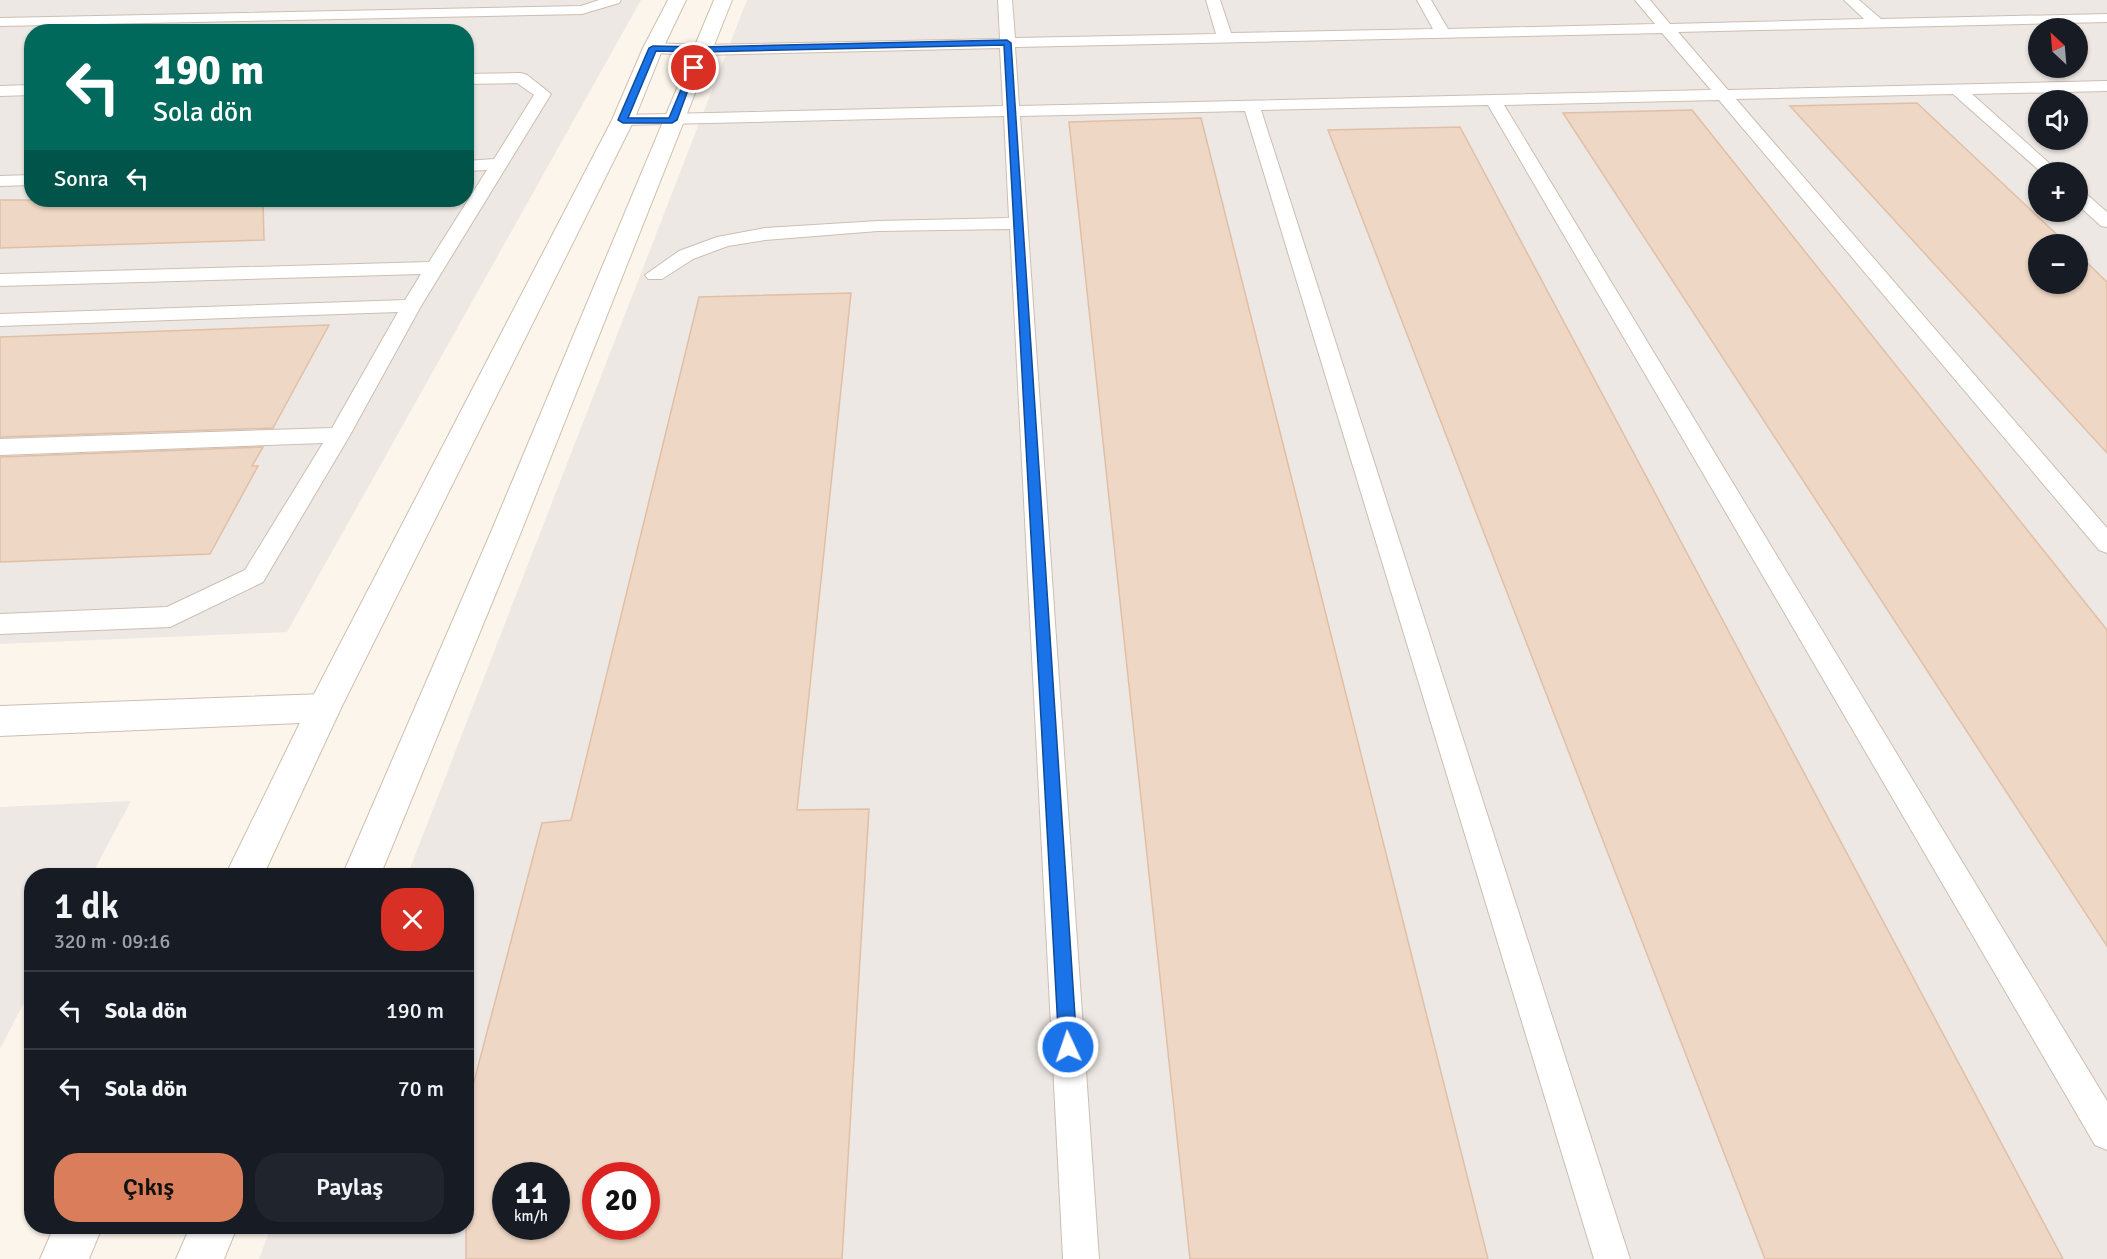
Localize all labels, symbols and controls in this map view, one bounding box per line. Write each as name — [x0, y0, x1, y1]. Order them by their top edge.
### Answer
north arrow — [2028, 18, 2088, 78]
map controls — [2028, 18, 2088, 294]
pin — [668, 42, 719, 93]
text: 190 m — [153, 45, 264, 96]
icon: left — [54, 48, 132, 126]
icon: arrive — [677, 51, 710, 84]
button: sound — [2028, 90, 2088, 150]
text: Sola dön — [153, 96, 253, 129]
icon: left — [121, 162, 154, 195]
button: + — [2028, 162, 2088, 222]
text: Sonra — [54, 165, 109, 192]
button: − — [2028, 234, 2088, 294]
text: 1 dk — [54, 884, 119, 929]
button: close — [381, 888, 444, 951]
text: 320 m · 09:16 — [54, 929, 170, 954]
icon: left — [54, 994, 87, 1027]
text: Sola dön — [105, 997, 187, 1024]
text: 190 m — [386, 997, 444, 1024]
position arrow — [1036, 1015, 1100, 1079]
icon: left — [54, 1072, 87, 1105]
text: Sola dön — [105, 1075, 187, 1102]
text: 70 m — [398, 1075, 444, 1102]
button: Çıkış — [54, 1153, 243, 1222]
button: Paylaş — [255, 1153, 444, 1222]
speed limit sign: 20 — [582, 1162, 660, 1240]
text: 11 — [515, 1175, 547, 1212]
text: km/h — [514, 1207, 548, 1225]

